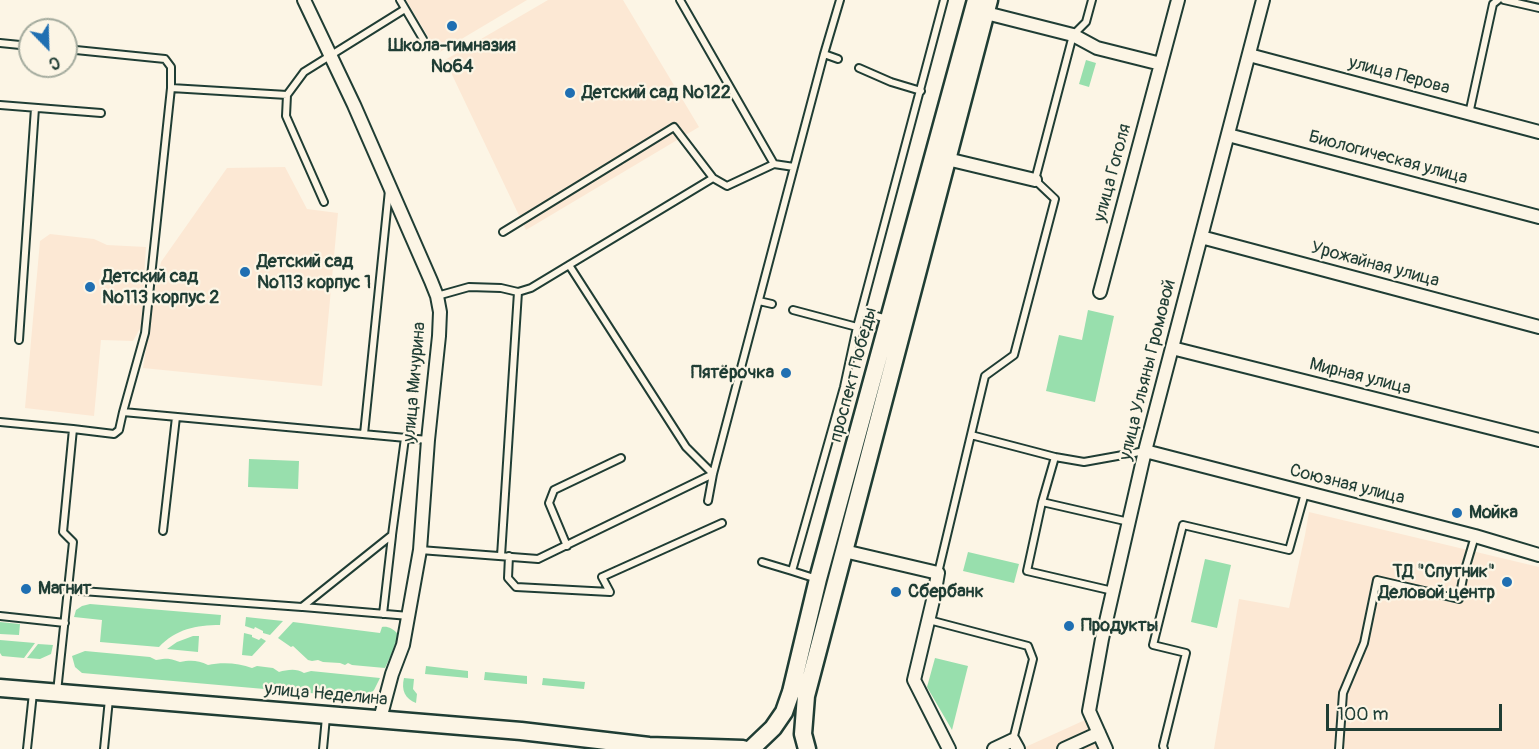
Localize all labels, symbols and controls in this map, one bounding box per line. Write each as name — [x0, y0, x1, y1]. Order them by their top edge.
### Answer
north arrow — [18, 18, 78, 78]
marker: Школа-гимназия №64 — [445, 19, 459, 33]
place label: Школа-гимназия №64 — [388, 35, 516, 78]
text: С — [46, 52, 63, 74]
street label: улица Перова — [1346, 52, 1452, 100]
place label: Детский сад №122 — [582, 82, 731, 104]
marker: Детский сад №122 — [563, 86, 577, 100]
street label: улица Гоголя — [1090, 122, 1136, 224]
street label: Биологическая улица — [1306, 126, 1470, 190]
street label: Урожайная улица — [1308, 237, 1442, 293]
place label: Детский сад №113 корпус 1 — [257, 251, 371, 294]
marker: Детский сад №113 корпус 1 — [238, 265, 252, 279]
place label: Детский сад №113 корпус 2 — [102, 266, 219, 308]
street label: улица Ульяны Громовой — [1115, 277, 1181, 463]
marker: Детский сад №113 корпус 2 — [83, 280, 97, 294]
street label: проспект Победы — [826, 305, 882, 445]
street label: улица Мичурина — [399, 321, 431, 443]
street label: Мирная улица — [1307, 354, 1413, 400]
place label: Пятёрочка — [691, 362, 774, 384]
marker: Пятёрочка — [779, 366, 793, 380]
street label: Союзная улица — [1287, 460, 1407, 510]
place label: Мойка — [1469, 502, 1518, 524]
marker: Мойка — [1450, 506, 1464, 520]
place label: ТД "Спутник" Деловой центр — [1378, 561, 1495, 604]
marker: ТД "Спутник" Деловой центр — [1500, 575, 1514, 589]
place label: Магнит — [38, 578, 91, 600]
place label: Сбербанк — [908, 581, 984, 603]
marker: Магнит — [19, 582, 33, 596]
marker: Сбербанк — [889, 585, 903, 599]
place label: Продукты — [1081, 615, 1158, 637]
marker: Продукты — [1062, 619, 1076, 633]
street label: улица Неделина — [264, 679, 388, 711]
scale bar — [1329, 692, 1504, 730]
text: 100 m — [1337, 703, 1389, 726]

